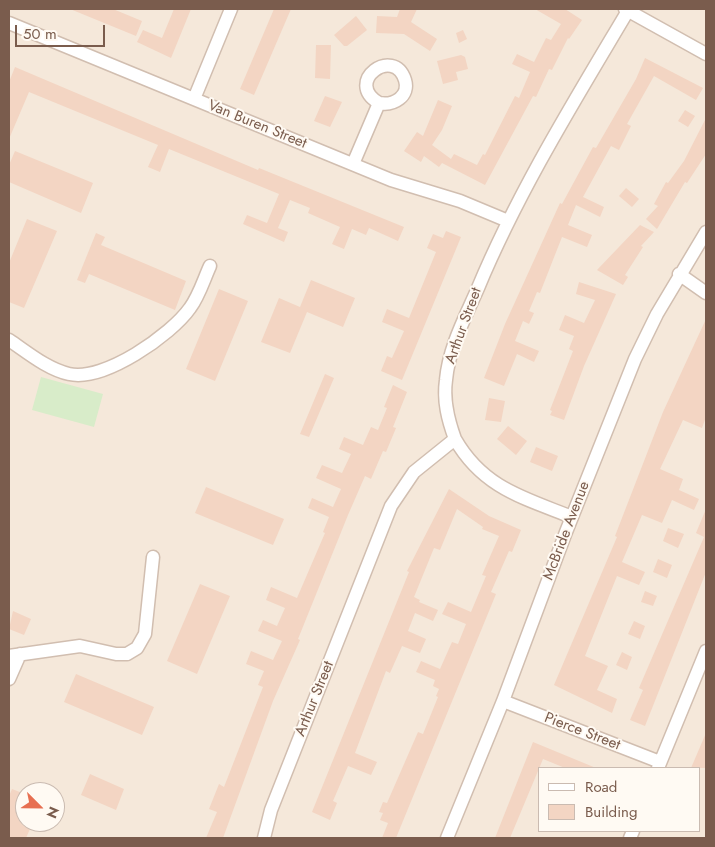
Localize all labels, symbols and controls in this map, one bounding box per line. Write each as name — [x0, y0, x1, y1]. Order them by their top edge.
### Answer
scale bar — [18, 15, 108, 47]
text: 50 m — [23, 23, 57, 45]
street label: Van Buren Street — [205, 97, 309, 153]
street label: Arthur Street — [442, 285, 486, 367]
street label: McBride Avenue — [540, 479, 594, 583]
street label: Arthur Street — [292, 659, 338, 739]
street label: Pierce Street — [541, 709, 623, 755]
legend — [538, 767, 700, 832]
text: Road — [585, 776, 617, 798]
north arrow — [15, 782, 65, 832]
text: Building — [585, 801, 637, 823]
text: N — [42, 803, 64, 821]

